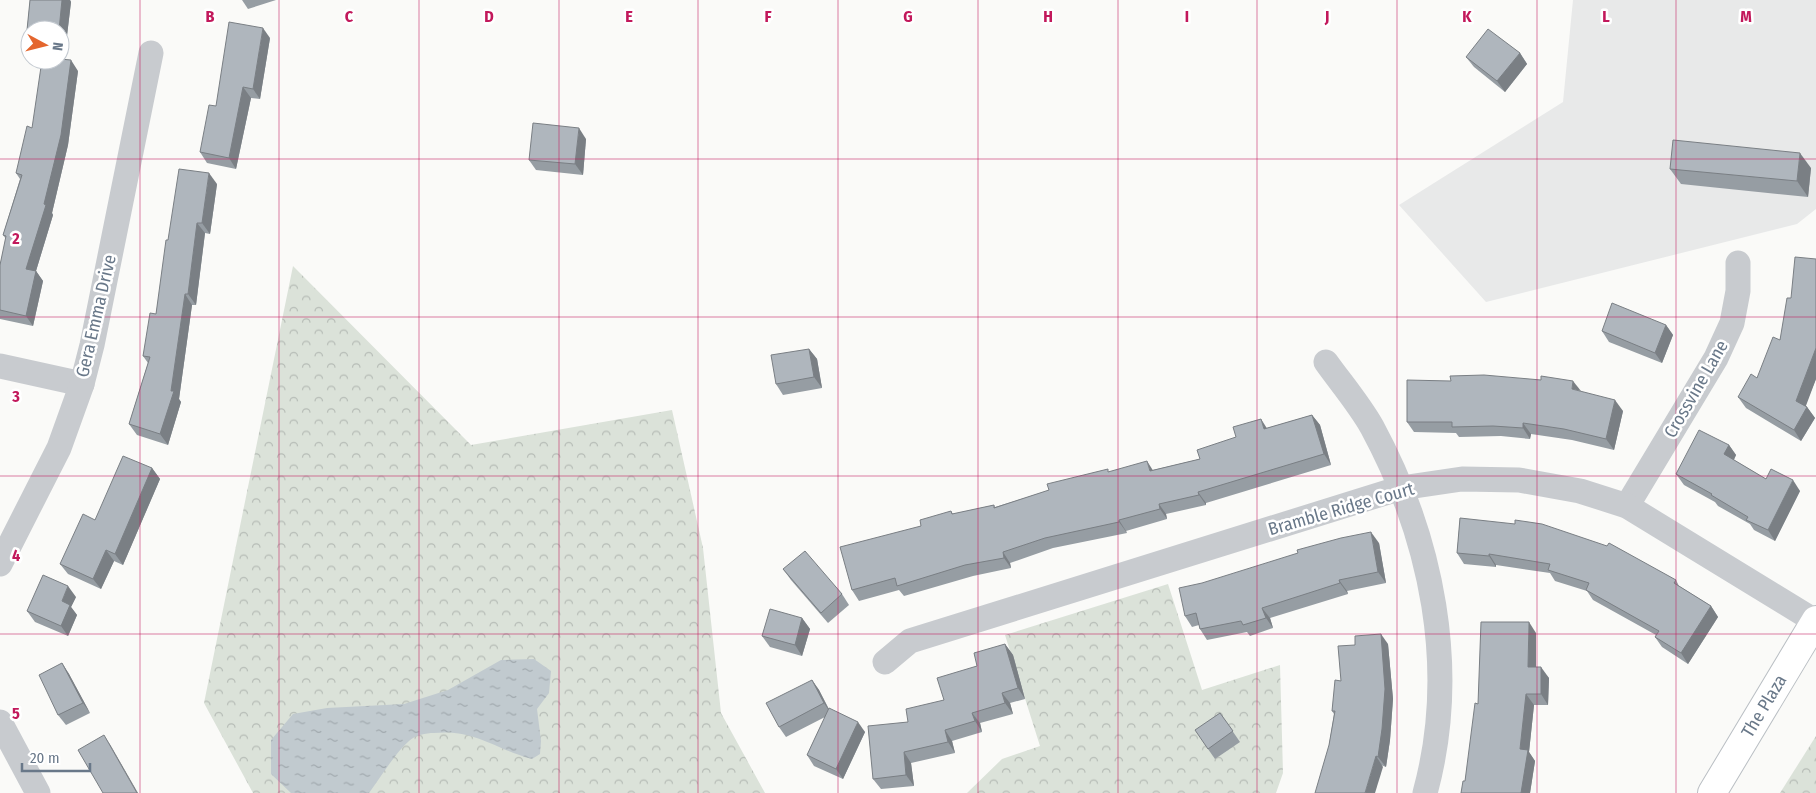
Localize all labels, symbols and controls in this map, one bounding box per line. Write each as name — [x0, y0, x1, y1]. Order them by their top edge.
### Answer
text: B — [206, 7, 215, 26]
text: C — [345, 7, 354, 26]
text: D — [484, 7, 494, 26]
text: E — [625, 7, 633, 26]
text: F — [764, 7, 772, 26]
text: G — [903, 7, 913, 26]
text: H — [1043, 7, 1053, 26]
text: I — [1185, 7, 1189, 26]
text: J — [1324, 7, 1329, 26]
text: K — [1462, 7, 1472, 26]
text: L — [1602, 7, 1610, 26]
text: M — [1740, 7, 1752, 26]
north arrow — [20, 20, 70, 70]
text: N — [48, 41, 66, 52]
text: 2 — [11, 229, 20, 248]
street label: Gera Emma Drive — [71, 252, 121, 379]
street label: Crossvine Lane — [1659, 336, 1733, 442]
text: 3 — [11, 387, 20, 406]
street label: Bramble Ridge Court — [1266, 478, 1417, 540]
text: 4 — [12, 546, 20, 565]
street label: The Plaza — [1737, 670, 1791, 741]
text: 5 — [12, 704, 20, 723]
scale bar — [22, 740, 90, 772]
text: 20 m — [30, 749, 60, 767]

